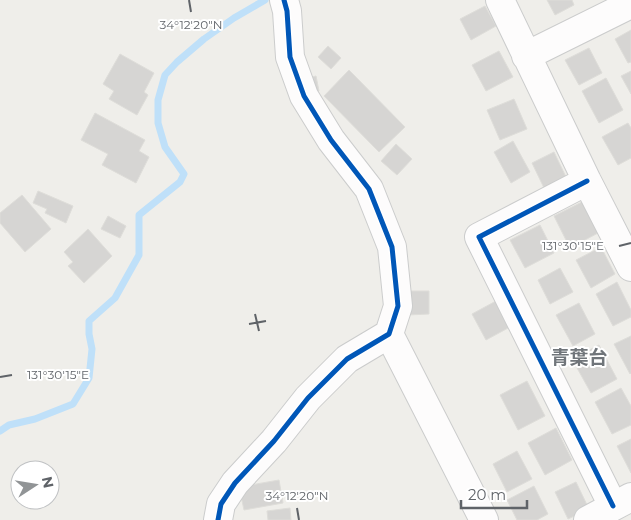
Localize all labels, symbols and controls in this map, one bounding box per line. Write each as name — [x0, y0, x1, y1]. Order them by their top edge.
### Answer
text: 34°12'20"N — [160, 17, 222, 32]
text: 131°30'15"E — [542, 238, 604, 253]
district label: 青葉台 — [550, 346, 608, 369]
text: 131°30'15"E — [27, 367, 89, 382]
north arrow — [10, 460, 60, 510]
text: N — [38, 475, 58, 490]
scale bar — [461, 478, 527, 510]
text: 20 m — [468, 485, 506, 504]
text: 34°12'20"N — [266, 488, 328, 503]

